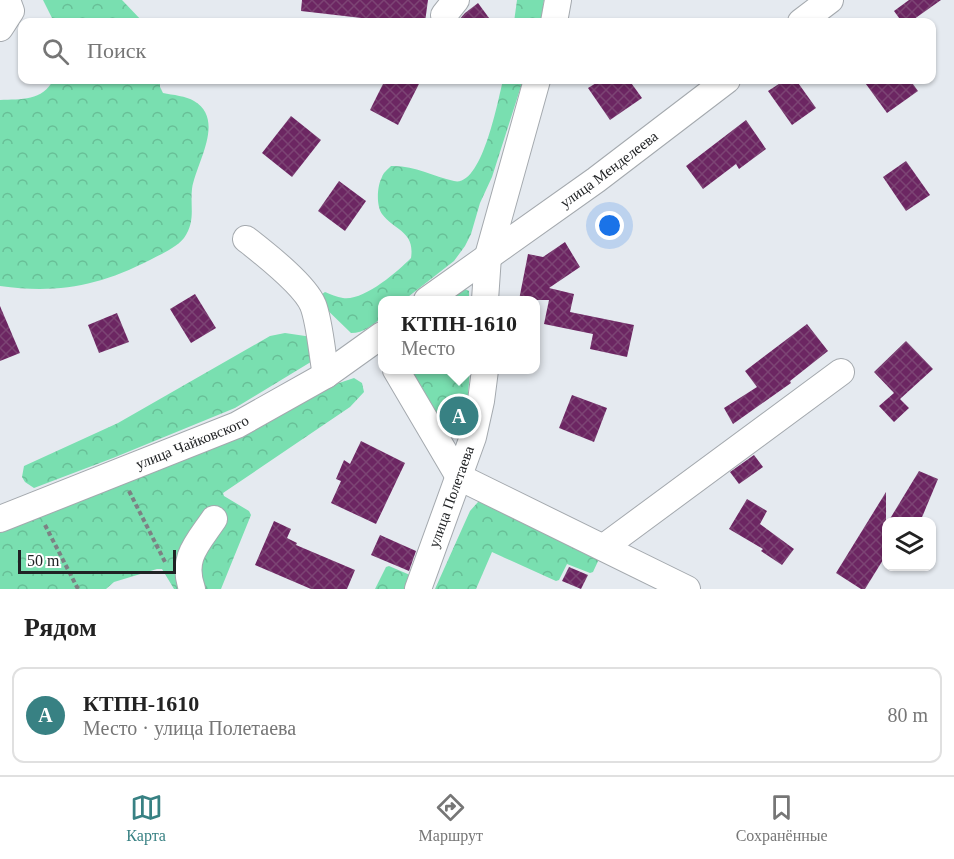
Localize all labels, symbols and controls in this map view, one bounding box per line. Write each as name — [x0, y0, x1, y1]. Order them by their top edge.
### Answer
search box — [18, 18, 936, 84]
icon: search — [39, 35, 72, 68]
text: Поиск — [87, 38, 146, 63]
street label: улица Менделеева — [557, 128, 661, 211]
your location — [595, 211, 624, 240]
popup — [378, 296, 540, 374]
text: КТПН-1610 — [401, 311, 517, 336]
text: Место — [401, 337, 455, 359]
pin: A — [440, 394, 478, 438]
street label: улица Чайковского — [134, 412, 252, 472]
street label: улица Полетаева — [426, 444, 477, 550]
map controls — [882, 517, 936, 571]
button: layers — [882, 517, 936, 571]
scale bar — [18, 547, 176, 574]
text: 50 m — [27, 552, 59, 569]
text: Рядом — [24, 613, 97, 642]
text: КТПН-1610 — [83, 691, 199, 716]
text: A — [38, 704, 53, 726]
text: 80 m — [887, 704, 928, 726]
text: Место · улица Полетаева — [83, 717, 296, 739]
tab: Карта — [126, 791, 166, 845]
tab: Маршрут — [419, 791, 483, 845]
tab: Сохранённые — [736, 791, 828, 845]

